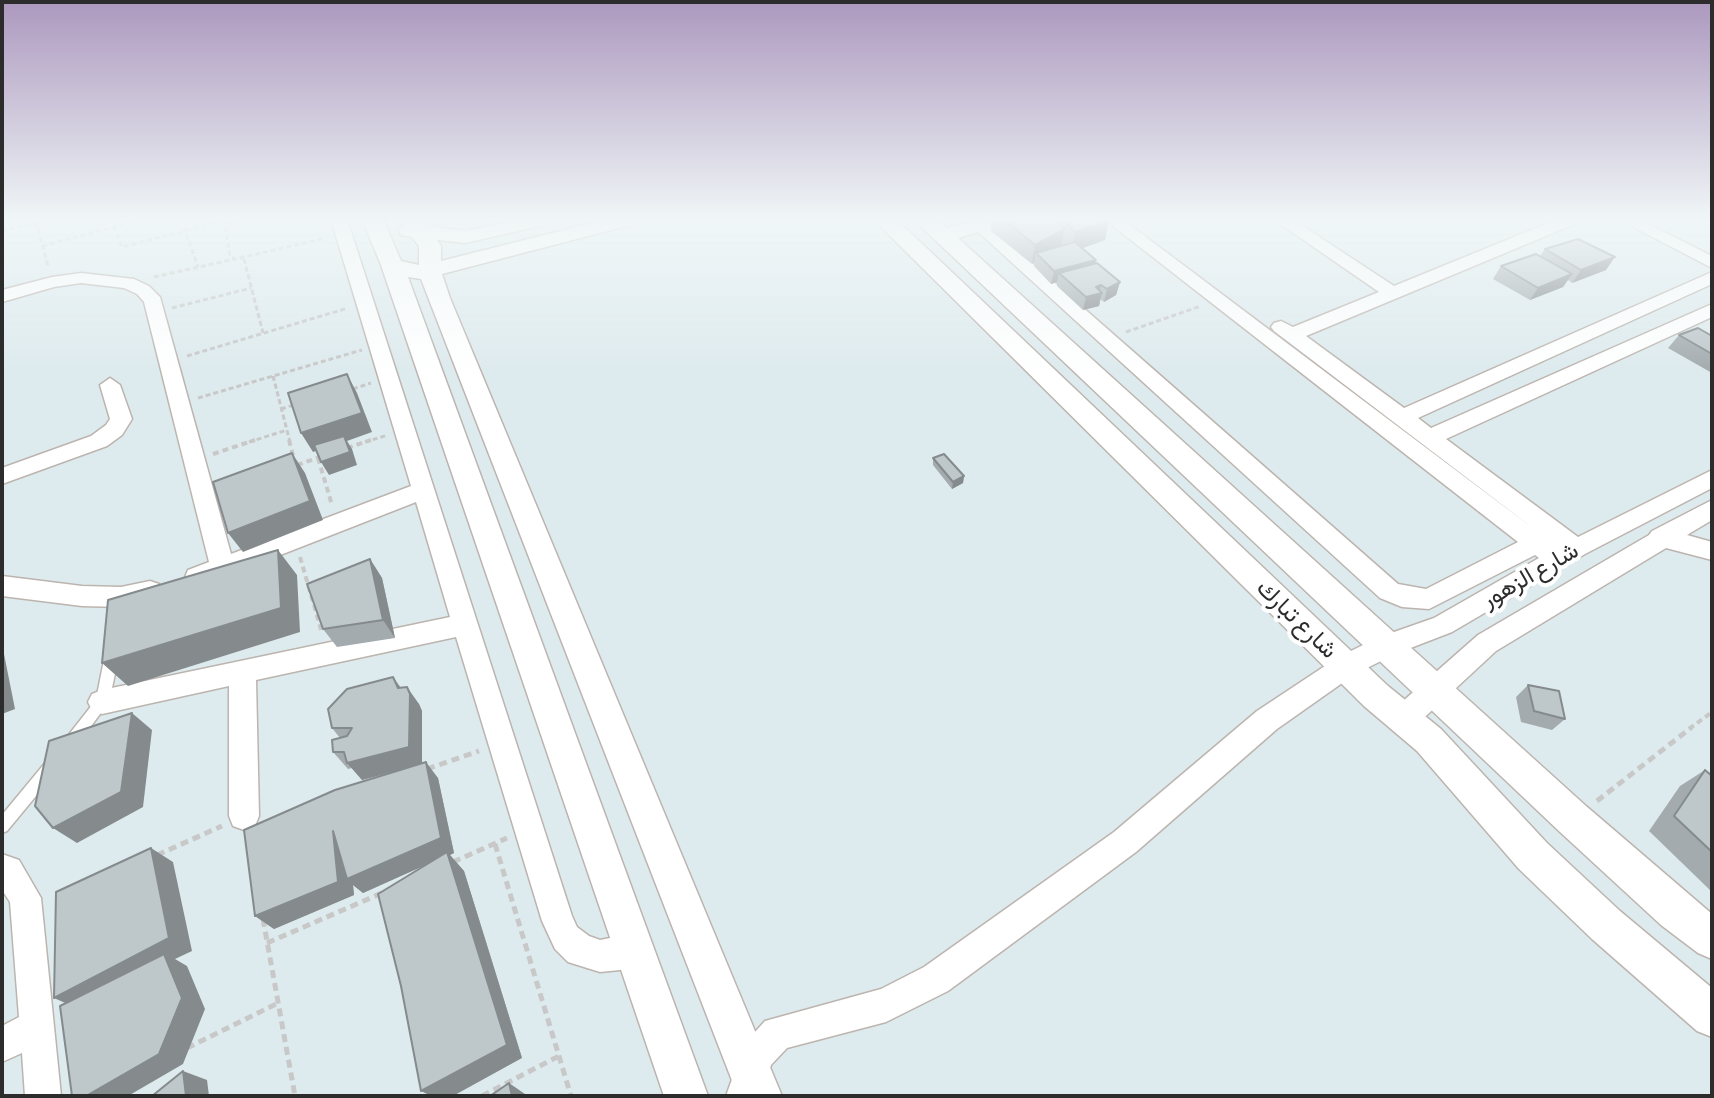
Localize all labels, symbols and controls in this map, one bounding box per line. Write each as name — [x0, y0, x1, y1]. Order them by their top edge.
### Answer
street label: شارع الزهور — [1476, 536, 1584, 614]
street label: شارع تبارك — [1251, 573, 1343, 665]

